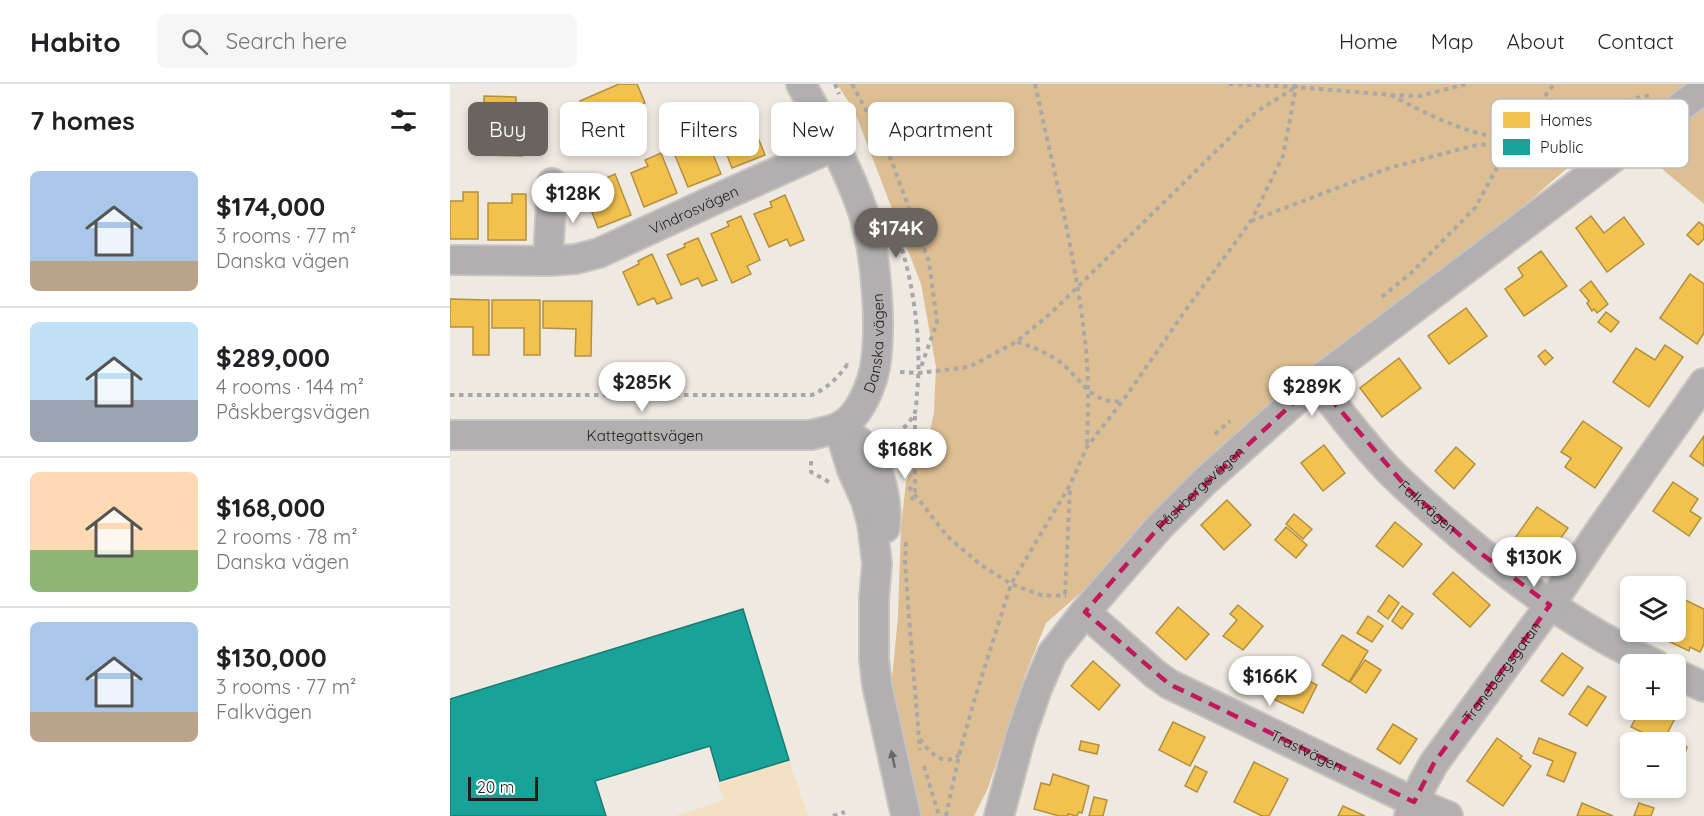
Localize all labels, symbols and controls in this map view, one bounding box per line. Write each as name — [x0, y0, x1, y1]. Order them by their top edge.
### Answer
search box — [157, 14, 577, 68]
text: Habito — [30, 24, 121, 59]
icon: search — [178, 25, 211, 58]
text: Search here — [226, 27, 347, 55]
text: Home — [1339, 28, 1398, 54]
text: Map — [1431, 28, 1474, 54]
text: About — [1507, 28, 1565, 54]
text: Contact — [1598, 28, 1674, 54]
legend — [1491, 99, 1689, 168]
chip: Buy — [468, 102, 548, 156]
chip: Rent — [560, 102, 647, 156]
chip: Filters — [659, 102, 759, 156]
chip: New — [771, 102, 856, 156]
chip: Apartment — [868, 102, 1014, 156]
text: 7 homes — [30, 104, 135, 137]
icon: filters — [387, 104, 420, 137]
text: Homes — [1540, 110, 1592, 130]
text: Public — [1540, 137, 1584, 157]
pin: $128K — [531, 173, 615, 224]
text: $128K — [545, 180, 601, 205]
street label: Vindrosvägen — [646, 181, 741, 238]
text: $174,000 — [216, 190, 325, 223]
icon: home — [78, 195, 150, 267]
pin: $174K — [854, 208, 938, 259]
text: $174K — [869, 215, 923, 240]
text: 3 rooms · 77 m² — [216, 223, 356, 248]
text: Danska vägen — [216, 248, 349, 273]
street label: Danska vägen — [859, 293, 887, 395]
text: $289,000 — [216, 341, 330, 374]
icon: home — [78, 346, 150, 418]
pin: $285K — [600, 362, 684, 413]
pin: $289K — [1270, 366, 1354, 417]
text: $285K — [613, 369, 671, 394]
text: $289K — [1283, 373, 1341, 398]
text: 4 rooms · 144 m² — [216, 374, 364, 399]
text: Påskbergsvägen — [216, 399, 370, 424]
street label: Kattegattsvägen — [587, 426, 703, 445]
pin: $168K — [863, 429, 947, 480]
text: $168K — [878, 436, 932, 461]
street label: Påskbergsvägen — [1151, 441, 1248, 535]
street label: Falkvägen — [1395, 476, 1461, 538]
text: $168,000 — [216, 491, 325, 524]
icon: home — [78, 496, 150, 568]
text: 2 rooms · 78 m² — [216, 524, 358, 549]
pin: $130K — [1492, 537, 1576, 588]
text: $130K — [1506, 544, 1562, 569]
text: Danska vägen — [216, 549, 349, 574]
map controls — [1620, 576, 1686, 798]
button: layers — [1620, 576, 1686, 642]
street label: Tranebergsgatan — [1458, 617, 1544, 726]
text: $130,000 — [216, 641, 327, 674]
icon: home — [78, 646, 150, 718]
button: + — [1620, 654, 1686, 720]
pin: $166K — [1228, 656, 1312, 707]
text: $166K — [1243, 663, 1297, 688]
text: 3 rooms · 77 m² — [216, 674, 356, 699]
text: Falkvägen — [216, 699, 312, 724]
street label: Trastvägen — [1268, 725, 1346, 776]
button: − — [1620, 732, 1686, 798]
one-way arrow — [887, 750, 897, 768]
scale bar — [468, 774, 538, 802]
text: 20 m — [477, 777, 514, 797]

